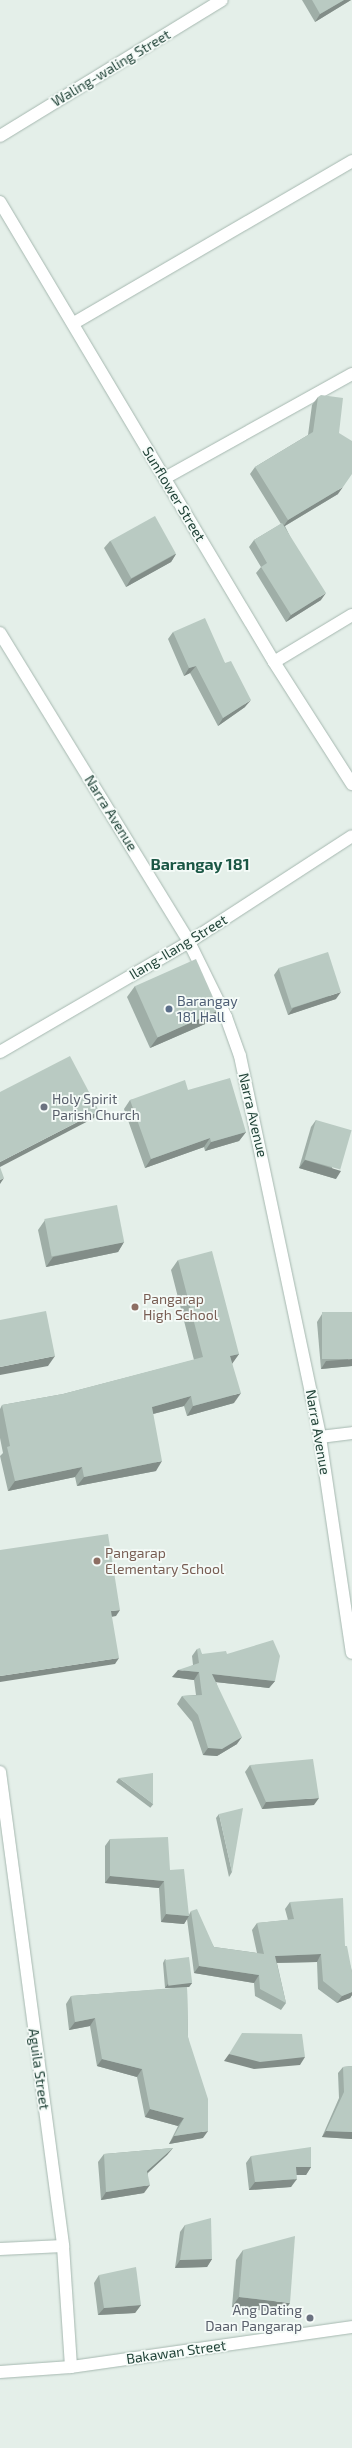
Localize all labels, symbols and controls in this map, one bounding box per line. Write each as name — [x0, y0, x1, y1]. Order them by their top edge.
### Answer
street label: Waling-waling Street — [49, 26, 173, 110]
street label: Sunflower Street — [139, 443, 209, 545]
street label: Narra Avenue — [81, 772, 141, 854]
district label: Barangay 181 — [150, 854, 250, 874]
street label: Ilang-Ilang Street — [126, 911, 230, 983]
place label: Barangay 181 Hall — [177, 993, 238, 1026]
marker: Barangay 181 Hall — [164, 1004, 174, 1014]
street label: Narra Avenue — [235, 1071, 271, 1159]
place label: Holy Spirit Parish Church — [52, 1091, 140, 1124]
marker: Holy Spirit Parish Church — [39, 1102, 49, 1112]
place label: Pangarap High School — [143, 1291, 218, 1324]
marker: Pangarap High School — [130, 1302, 140, 1312]
street label: Narra Avenue — [302, 1388, 334, 1476]
place label: Pangarap Elementary School — [105, 1545, 224, 1578]
marker: Pangarap Elementary School — [92, 1556, 102, 1566]
street label: Aguila Street — [25, 2027, 53, 2111]
place label: Ang Dating Daan Pangarap — [205, 2302, 302, 2334]
marker: Ang Dating Daan Pangarap — [305, 2313, 315, 2323]
street label: Bakawan Street — [125, 2337, 227, 2367]

